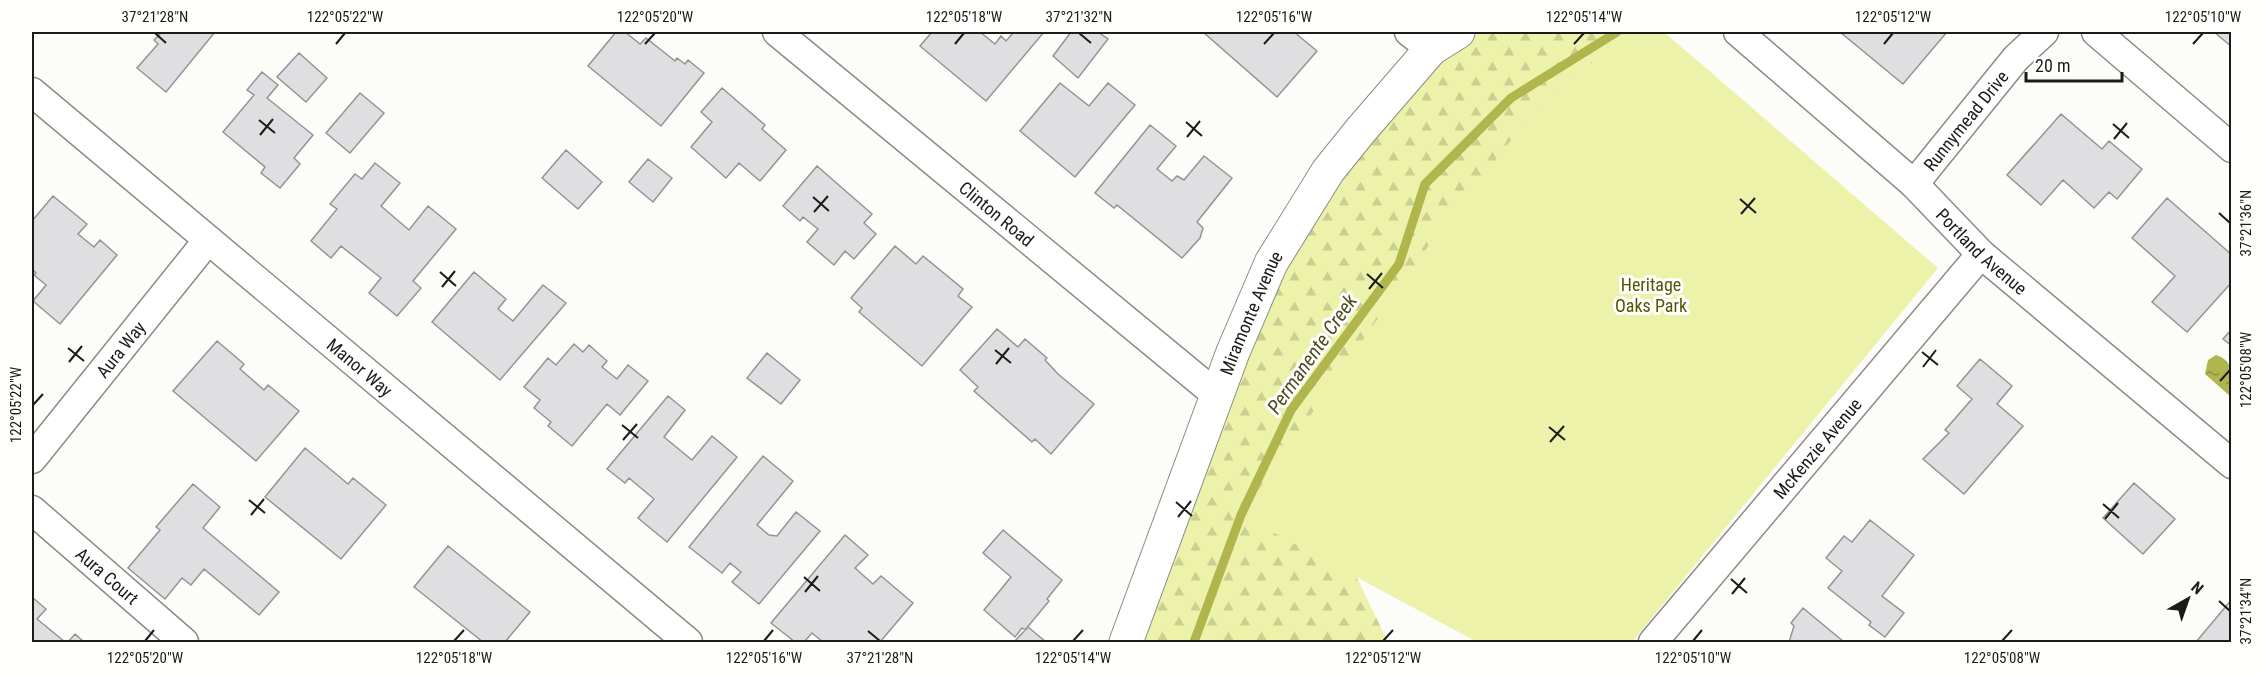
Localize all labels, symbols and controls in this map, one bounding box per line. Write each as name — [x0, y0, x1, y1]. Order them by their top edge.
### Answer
text: 37°21'28"N — [122, 8, 188, 26]
text: 122°05'22"W — [307, 8, 384, 26]
text: 122°05'20"W — [617, 8, 694, 26]
text: 122°05'18"W — [926, 8, 1003, 26]
text: 37°21'32"N — [1046, 8, 1112, 26]
text: 122°05'16"W — [1236, 8, 1313, 26]
text: 122°05'14"W — [1546, 8, 1623, 26]
text: 122°05'12"W — [1855, 8, 1932, 26]
text: 122°05'10"W — [2165, 8, 2242, 26]
scale bar — [2026, 45, 2122, 83]
text: 20 m — [2035, 55, 2070, 76]
street label: Runnymead Drive — [1919, 66, 2012, 175]
street label: Clinton Road — [955, 177, 1038, 250]
text: 37°21'36"N — [2237, 190, 2255, 256]
street label: Portland Avenue — [1932, 204, 2031, 299]
street label: Miramonte Avenue — [1215, 247, 1286, 378]
park label: Heritage Oaks Park — [1615, 274, 1687, 316]
water label: Permanente Creek — [1262, 289, 1363, 418]
street label: Aura Way — [91, 316, 150, 382]
text: 122°05'08"W — [2237, 331, 2255, 408]
street label: Manor Way — [323, 334, 397, 401]
text: 122°05'22"W — [7, 366, 25, 443]
street label: McKenzie Avenue — [1769, 393, 1865, 503]
street label: Aura Court — [72, 543, 143, 608]
north arrow — [2158, 569, 2218, 629]
text: N — [2187, 577, 2207, 598]
text: 37°21'34"N — [2237, 578, 2255, 644]
text: 122°05'20"W — [107, 649, 184, 667]
text: 122°05'18"W — [416, 649, 493, 667]
text: 122°05'16"W — [726, 649, 803, 667]
text: 37°21'28"N — [847, 649, 913, 667]
text: 122°05'14"W — [1035, 649, 1112, 667]
text: 122°05'12"W — [1345, 649, 1422, 667]
text: 122°05'10"W — [1655, 649, 1732, 667]
text: 122°05'08"W — [1964, 649, 2041, 667]

